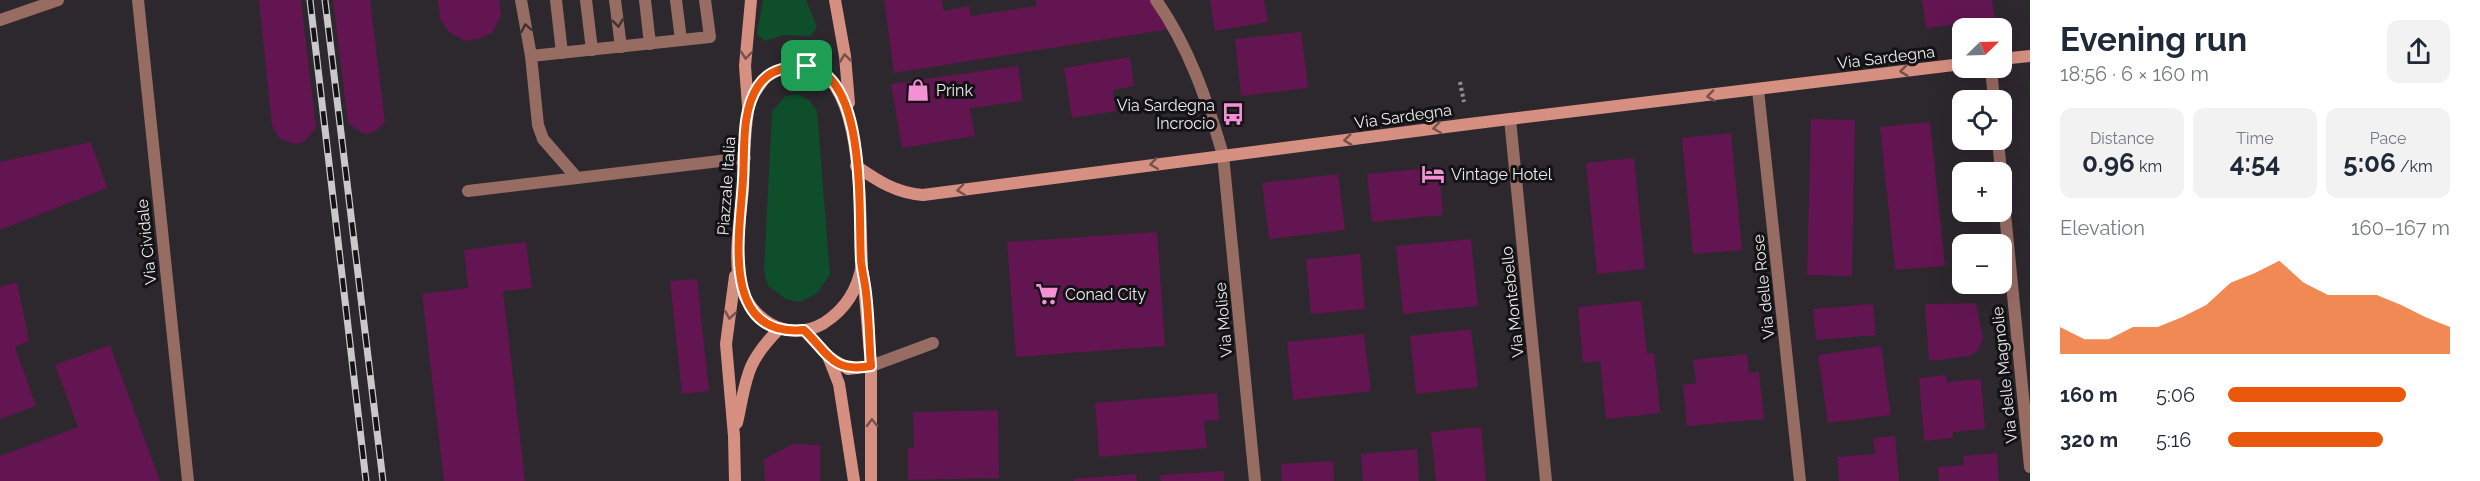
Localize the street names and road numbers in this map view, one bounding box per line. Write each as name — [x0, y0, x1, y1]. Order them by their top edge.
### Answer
street label: Via Sardegna — [1836, 42, 1936, 73]
street label: Via Sardegna — [1353, 100, 1453, 133]
street label: Piazzale Italia — [714, 136, 739, 236]
street label: Via Cividale — [133, 198, 160, 286]
street label: Via delle Rose — [1749, 233, 1778, 340]
street label: Via Montebello — [1497, 245, 1528, 359]
street label: Via Molise — [1211, 282, 1236, 358]
street label: Via delle Magnolie — [1988, 306, 2021, 444]

